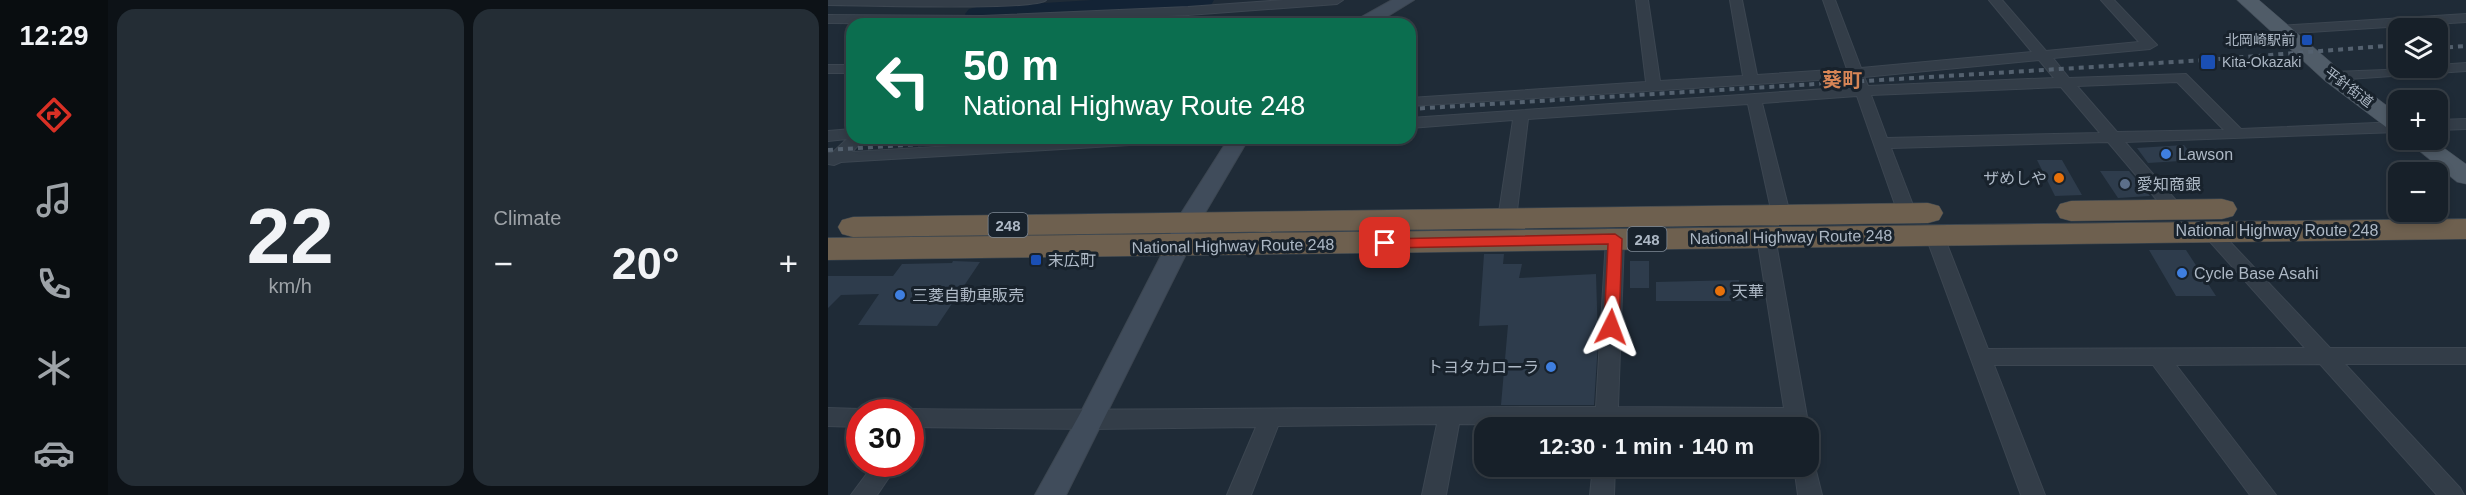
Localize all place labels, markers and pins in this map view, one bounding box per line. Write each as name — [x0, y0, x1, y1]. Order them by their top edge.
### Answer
place label: 北岡崎駅前 — [2225, 32, 2295, 48]
marker: 北岡崎駅前 — [2300, 33, 2314, 47]
marker: Kita-Okazaki — [2199, 53, 2217, 71]
place label: Kita-Okazaki — [2222, 54, 2301, 70]
place label: Lawson — [2178, 146, 2233, 163]
marker: Lawson — [2159, 147, 2173, 161]
place label: ザめしや — [1983, 170, 2047, 187]
marker: ザめしや — [2052, 171, 2066, 185]
place label: 愛知商銀 — [2137, 176, 2201, 193]
marker: 愛知商銀 — [2118, 177, 2132, 191]
pin — [1359, 217, 1410, 268]
place label: 末広町 — [1048, 252, 1096, 269]
marker: 末広町 — [1029, 253, 1043, 267]
place label: Cycle Base Asahi — [2194, 265, 2319, 282]
marker: Cycle Base Asahi — [2175, 266, 2189, 280]
place label: 天華 — [1732, 283, 1764, 300]
marker: 天華 — [1713, 284, 1727, 298]
place label: 三菱自動車販売 — [912, 287, 1024, 304]
marker: 三菱自動車販売 — [893, 288, 907, 302]
place label: トヨタカローラ — [1427, 359, 1539, 376]
marker: トヨタカローラ — [1544, 360, 1558, 374]

